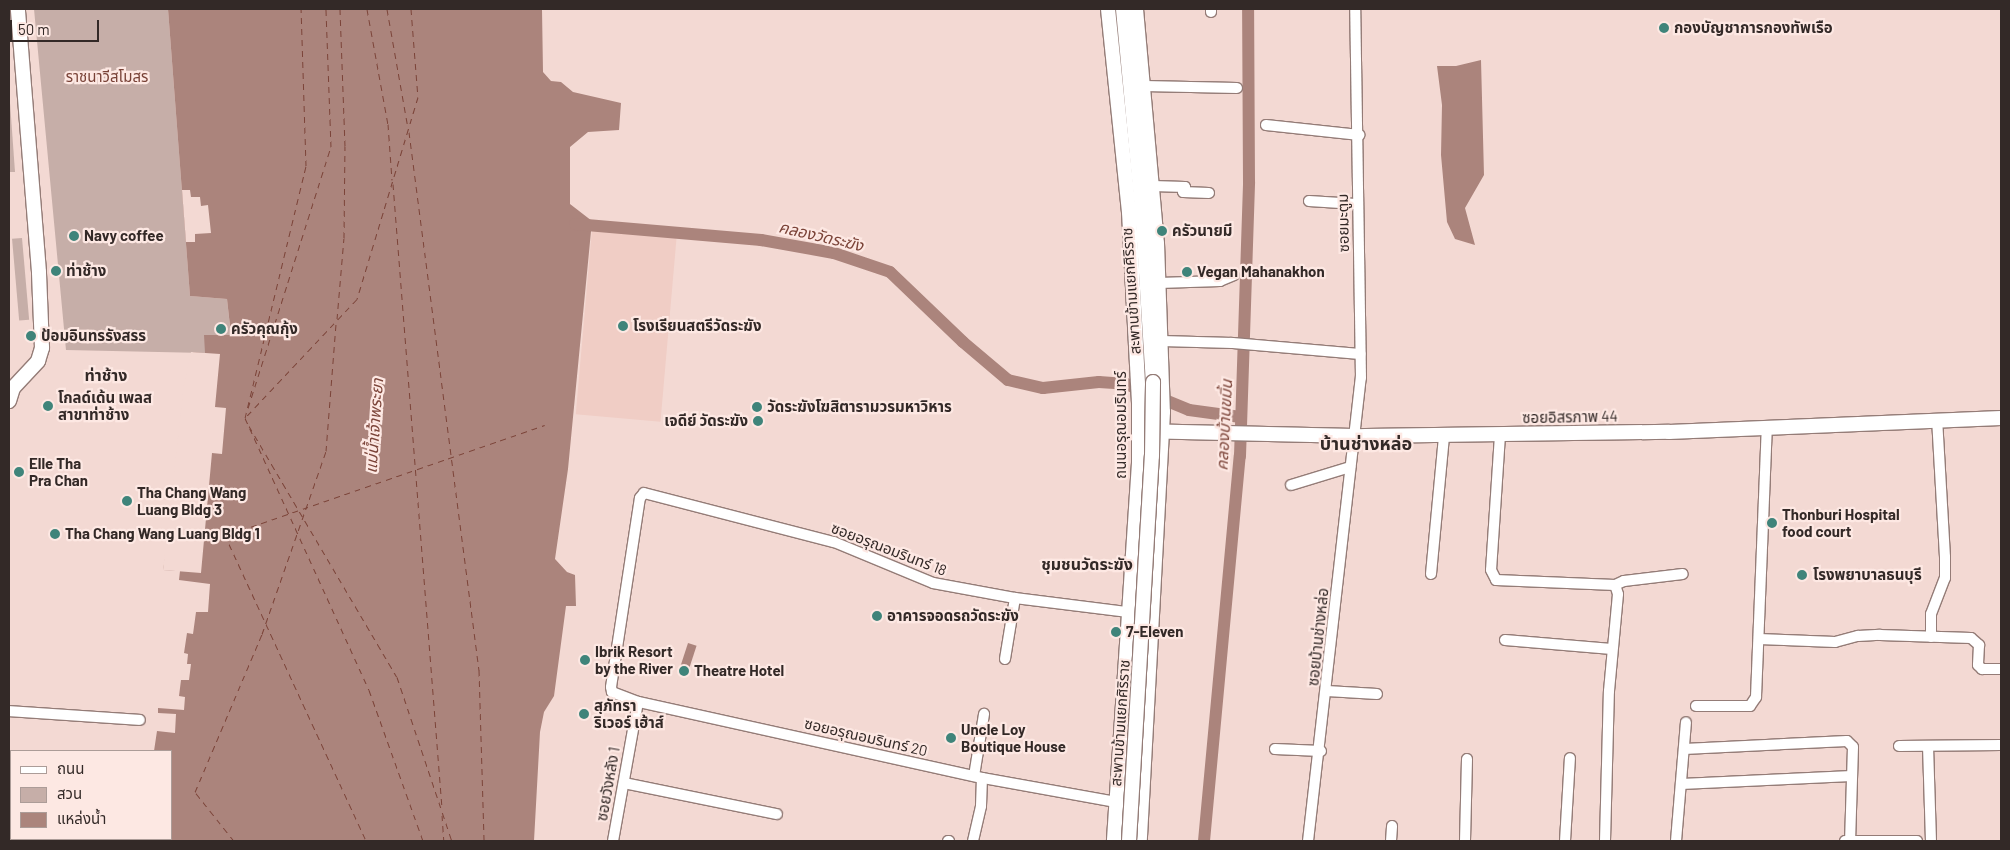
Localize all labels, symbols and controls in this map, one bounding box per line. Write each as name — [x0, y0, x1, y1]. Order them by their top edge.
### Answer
scale bar — [12, 10, 101, 42]
place label: กองบัญชาการกองทัพเรือ — [1674, 19, 1833, 37]
text: 50 m — [18, 20, 50, 38]
marker: กองบัญชาการกองทัพเรือ — [1658, 22, 1670, 34]
park label: ราชนาวีสโมสร — [66, 68, 148, 86]
street label: ซอยมะตูม — [1333, 193, 1353, 253]
water label: คลองวัดระฆัง — [777, 217, 865, 255]
place label: ครัวนายมี — [1172, 222, 1232, 240]
marker: ครัวนายมี — [1156, 225, 1168, 237]
place label: Navy coffee — [84, 227, 164, 245]
street label: สะพานข้ามแยกศิริราช — [1118, 227, 1144, 355]
marker: Navy coffee — [68, 230, 80, 242]
place label: ท่าช้าง — [66, 262, 106, 280]
place label: Vegan Mahanakhon — [1197, 263, 1325, 281]
marker: ท่าช้าง — [50, 265, 62, 277]
marker: Vegan Mahanakhon — [1181, 266, 1193, 278]
place label: โรงเรียนสตรีวัดระฆัง — [633, 317, 761, 335]
place label: ครัวคุณกุ้ง — [231, 320, 298, 338]
marker: โรงเรียนสตรีวัดระฆัง — [617, 320, 629, 332]
marker: ครัวคุณกุ้ง — [215, 323, 227, 335]
place label: ป้อมอินทรรังสรร — [41, 327, 146, 345]
marker: ป้อมอินทรรังสรร — [25, 330, 37, 342]
district label: ท่าช้าง — [85, 365, 127, 385]
street label: ถนนอรุณอมรินทร์ — [1112, 371, 1130, 479]
water label: แม่น้ำเจ้าพระยา — [361, 378, 387, 474]
water label: คลองบ้านขมิ้น — [1212, 379, 1236, 471]
place label: โกลด์เด้น เพลส สาขาท่าช้าง — [58, 388, 152, 423]
place label: วัดระฆังโฆสิตารามวรมหาวิหาร — [767, 398, 952, 416]
marker: โกลด์เด้น เพลส สาขาท่าช้าง — [42, 400, 54, 412]
marker: วัดระฆังโฆสิตารามวรมหาวิหาร — [751, 401, 763, 413]
street label: ซอยอิสรภาพ 44 — [1522, 407, 1618, 427]
place label: เจดีย์ วัดระฆัง — [664, 412, 748, 430]
marker: เจดีย์ วัดระฆัง — [752, 415, 764, 427]
district label: บ้านช่างหล่อ — [1320, 432, 1412, 454]
place label: Elle Tha Pra Chan — [29, 454, 88, 489]
marker: Elle Tha Pra Chan — [13, 466, 25, 478]
place label: Tha Chang Wang Luang Bldg 3 — [137, 483, 246, 518]
marker: Tha Chang Wang Luang Bldg 3 — [121, 495, 133, 507]
place label: Thonburi Hospital food court — [1782, 505, 1900, 540]
marker: Thonburi Hospital food court — [1766, 517, 1778, 529]
street label: ซอยอรุณอมรินทร์ 18 — [829, 519, 949, 579]
place label: Tha Chang Wang Luang Bldg 1 — [65, 525, 260, 543]
marker: Tha Chang Wang Luang Bldg 1 — [49, 528, 61, 540]
district label: ชุมชนวัดระฆัง — [1041, 554, 1133, 574]
place label: โรงพยาบาลธนบุรี — [1813, 566, 1922, 584]
marker: โรงพยาบาลธนบุรี — [1795, 568, 1809, 582]
street label: ซอยบ้านช่างหล่อ — [1304, 587, 1332, 687]
place label: อาคารจอดรถวัดระฆัง — [887, 607, 1019, 625]
marker: อาคารจอดรถวัดระฆัง — [871, 610, 883, 622]
place label: 7-Eleven — [1126, 623, 1183, 641]
marker: 7-Eleven — [1110, 626, 1122, 638]
place label: Ibrik Resort by the River — [595, 642, 673, 677]
marker: Ibrik Resort by the River — [579, 654, 591, 666]
street label: สะพานข้ามแยกศิริราช — [1107, 659, 1133, 787]
place label: Theatre Hotel — [694, 662, 784, 680]
marker: Theatre Hotel — [678, 665, 690, 677]
place label: สุภัทรา ริเวอร์ เฮ้าส์ — [594, 696, 664, 731]
marker: สุภัทรา ริเวอร์ เฮ้าส์ — [578, 708, 590, 720]
street label: ซอยอรุณอมรินทร์ 20 — [803, 714, 929, 760]
place label: Uncle Loy Boutique House — [961, 720, 1066, 755]
marker: Uncle Loy Boutique House — [945, 732, 957, 744]
street label: ซอยวังหลัง 1 — [593, 746, 623, 822]
legend — [10, 750, 172, 840]
text: ถนน — [57, 759, 84, 777]
text: สวน — [57, 784, 82, 802]
text: แหล่งน้ำ — [57, 809, 106, 827]

